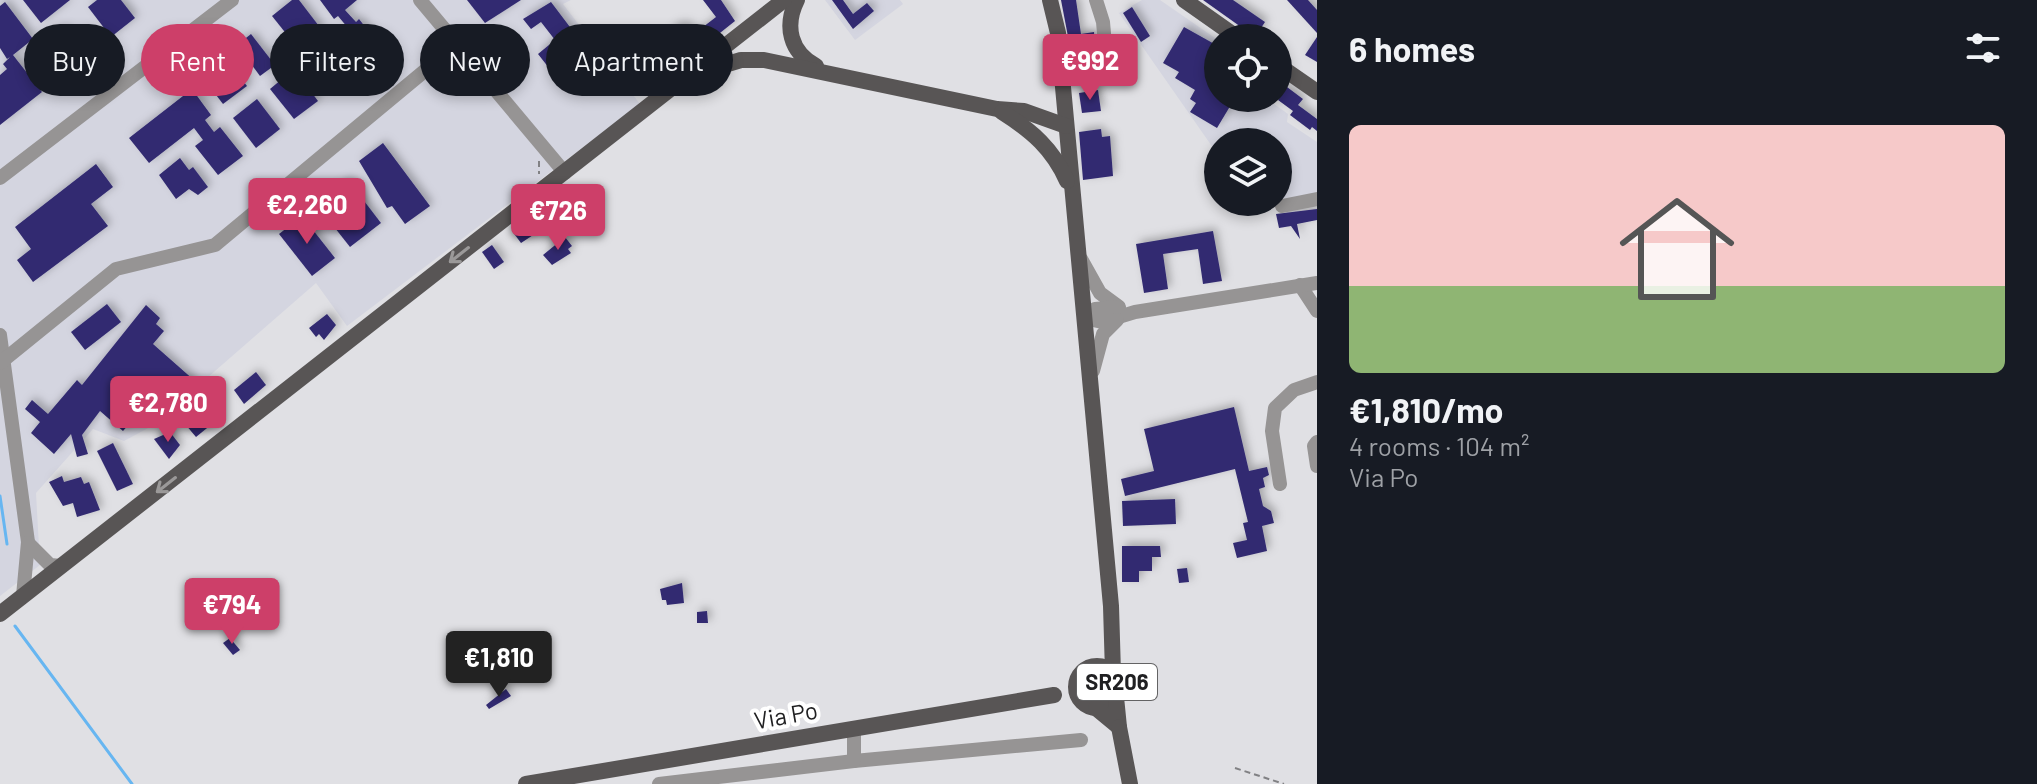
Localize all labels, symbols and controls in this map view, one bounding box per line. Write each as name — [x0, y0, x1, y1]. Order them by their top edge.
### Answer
chip: Buy — [24, 24, 125, 96]
chip: Rent — [141, 24, 254, 96]
chip: Filters — [270, 24, 404, 96]
chip: New — [420, 24, 530, 96]
chip: Apartment — [546, 24, 733, 96]
map controls — [1204, 24, 1292, 216]
button: locate — [1204, 24, 1292, 112]
icon: filters — [1961, 26, 2005, 70]
text: 6 homes — [1349, 28, 1475, 69]
pin: €992 — [1043, 34, 1137, 102]
text: €992 — [1061, 44, 1119, 75]
button: layers — [1204, 128, 1292, 216]
icon: home — [1605, 177, 1749, 321]
pin: €2,260 — [242, 178, 372, 246]
pin: €726 — [511, 184, 605, 252]
text: €2,260 — [266, 188, 348, 219]
text: €726 — [529, 194, 587, 225]
one-way arrow — [448, 247, 470, 264]
pin: €2,780 — [103, 376, 233, 444]
text: €2,780 — [128, 386, 208, 417]
text: €1,810/mo — [1349, 389, 1503, 430]
text: 4 rooms · 104 m² — [1349, 430, 1529, 461]
text: Via Po — [1349, 461, 1419, 492]
one-way arrow — [156, 476, 177, 493]
pin: €794 — [185, 578, 279, 646]
text: €794 — [203, 588, 261, 619]
pin: €1,810 — [434, 631, 564, 699]
text: €1,810 — [464, 641, 534, 672]
road number: SR206 — [1077, 664, 1157, 700]
street label: Via Po — [752, 695, 820, 734]

